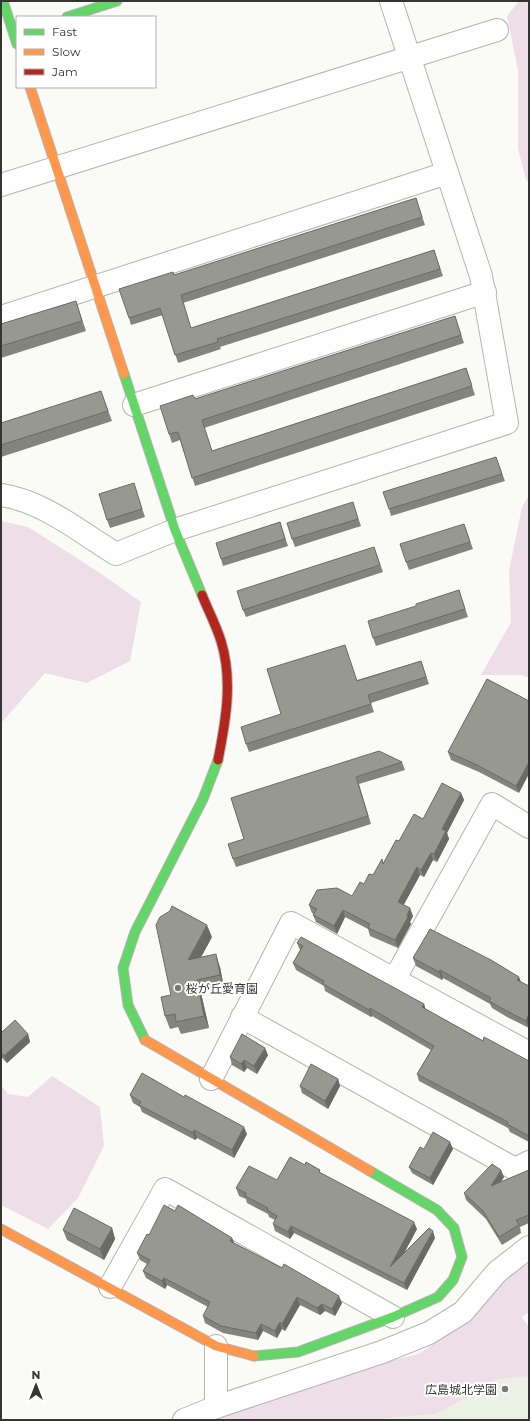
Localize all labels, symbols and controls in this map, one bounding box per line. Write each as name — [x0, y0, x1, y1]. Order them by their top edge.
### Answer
legend — [16, 16, 156, 88]
text: Fast — [52, 24, 77, 39]
text: Slow — [52, 44, 81, 59]
text: Jam — [51, 64, 78, 79]
place label: 桜が丘愛育園 — [186, 981, 258, 996]
marker: 桜が丘愛育園 — [173, 983, 183, 993]
north arrow — [16, 1365, 56, 1405]
text: N — [32, 1368, 40, 1382]
place label: 広島城北学園 — [425, 1382, 497, 1397]
marker: 広島城北学園 — [500, 1384, 510, 1394]

